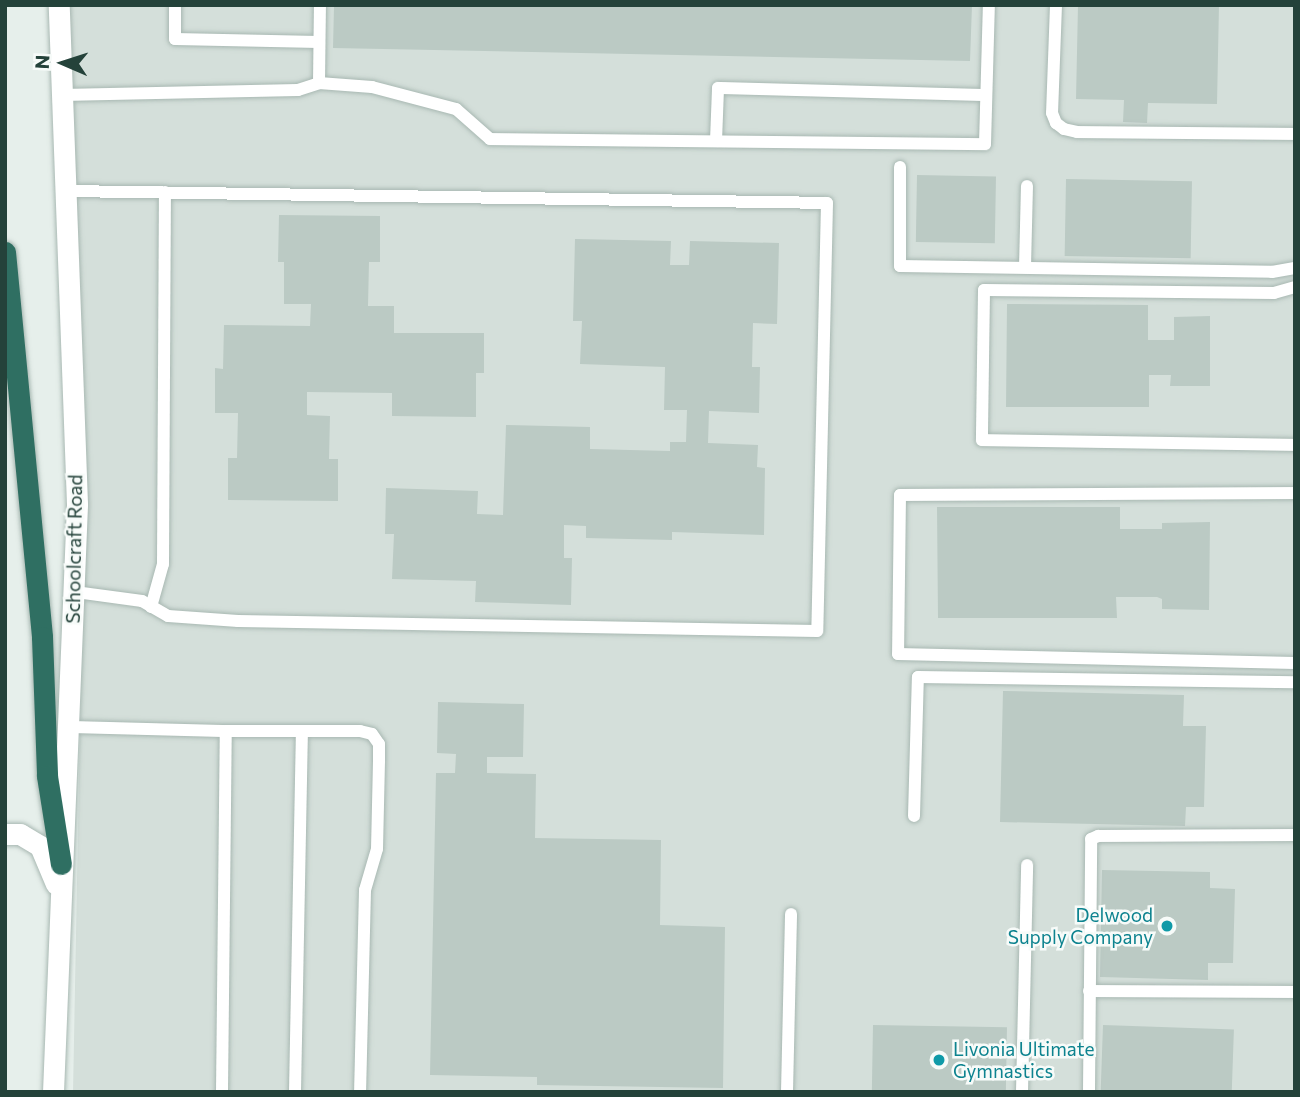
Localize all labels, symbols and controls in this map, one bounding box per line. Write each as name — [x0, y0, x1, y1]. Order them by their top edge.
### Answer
north arrow — [28, 28, 98, 98]
text: N — [30, 54, 53, 70]
street label: Schoolcraft Road — [61, 474, 87, 624]
place label: Delwood Supply Company — [1008, 904, 1153, 948]
marker: Delwood Supply Company — [1159, 918, 1175, 934]
place label: Livonia Ultimate Gymnastics — [953, 1038, 1094, 1082]
marker: Livonia Ultimate Gymnastics — [931, 1052, 947, 1068]

